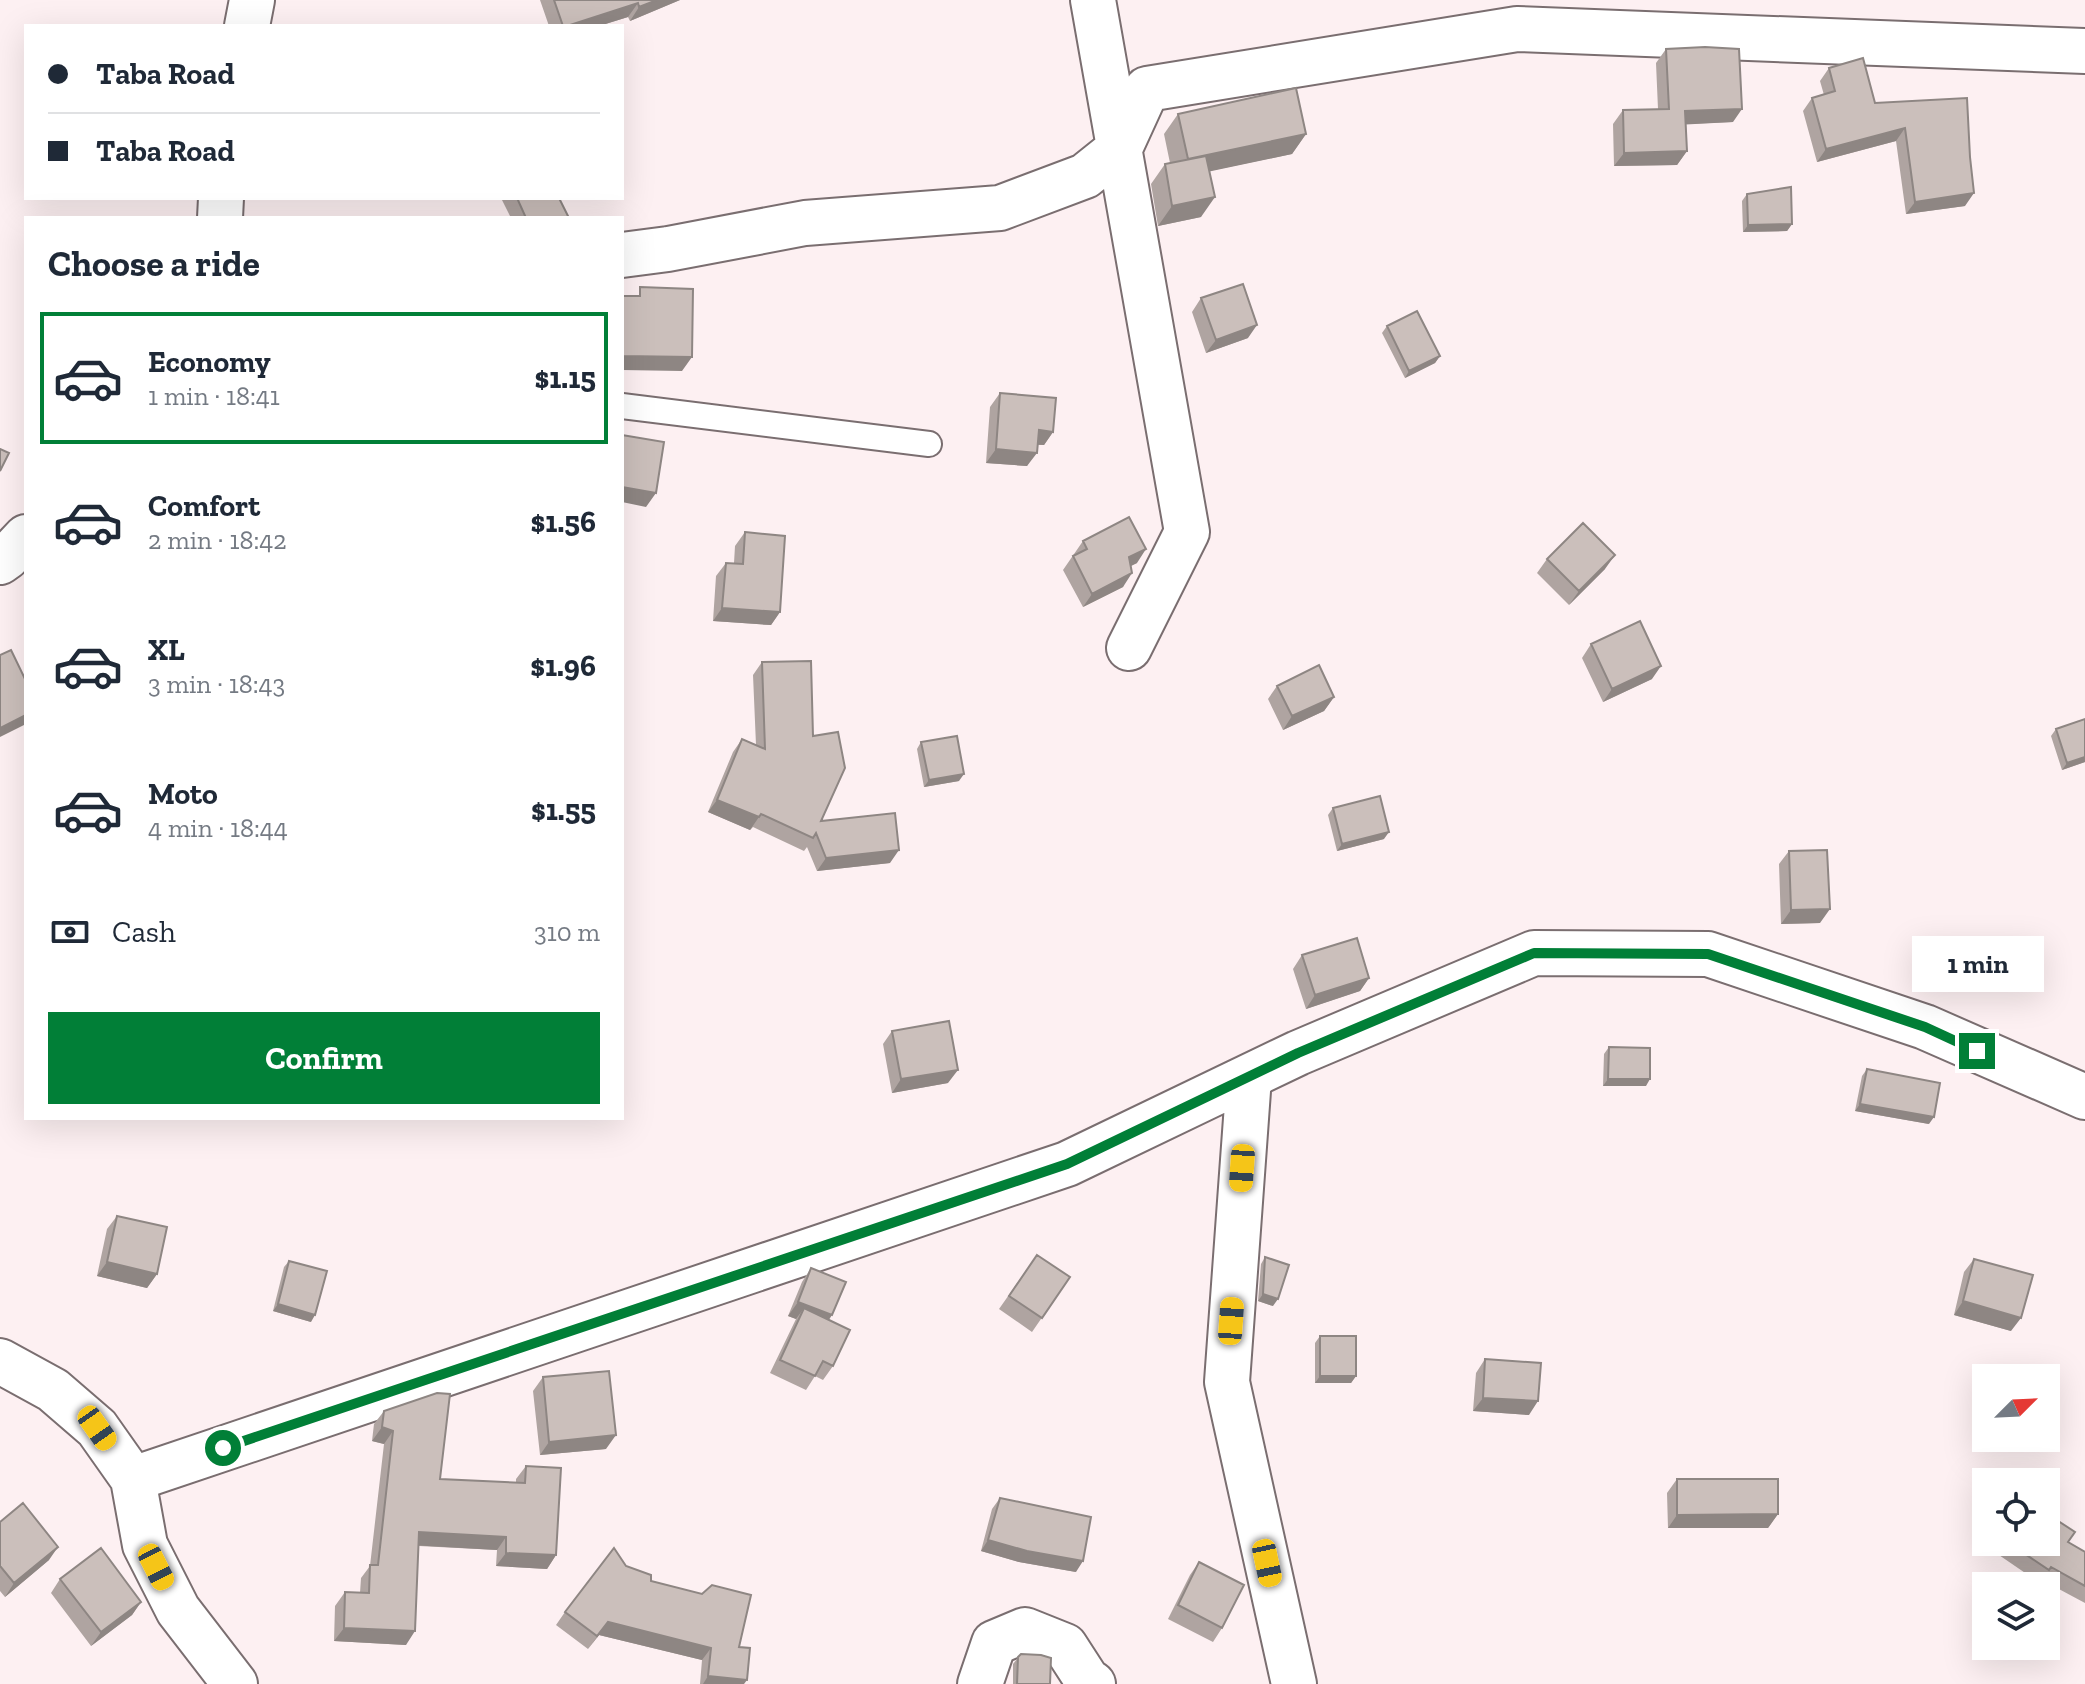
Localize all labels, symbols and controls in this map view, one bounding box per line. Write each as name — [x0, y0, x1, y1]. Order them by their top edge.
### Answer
text: Taba Road — [96, 56, 235, 92]
text: Taba Road — [96, 133, 235, 169]
text: Choose a ride — [48, 242, 260, 285]
icon: car — [52, 342, 124, 414]
text: Economy — [148, 344, 271, 380]
text: $1.15 — [535, 360, 596, 396]
text: 1 min · 18:41 — [148, 380, 280, 412]
icon: car — [52, 486, 124, 558]
text: Comfort — [148, 488, 260, 524]
text: $1.56 — [531, 504, 596, 540]
text: 2 min · 18:42 — [148, 524, 287, 556]
icon: car — [52, 630, 124, 702]
text: XL — [148, 632, 185, 668]
text: $1.96 — [530, 648, 596, 684]
text: 3 min · 18:43 — [148, 668, 285, 700]
icon: car — [52, 774, 124, 846]
text: Moto — [148, 776, 218, 812]
text: $1.55 — [531, 792, 596, 828]
text: 4 min · 18:44 — [148, 812, 288, 844]
icon: cash — [48, 910, 92, 954]
text: Cash — [112, 914, 176, 950]
text: 310 m — [534, 916, 600, 948]
callout: 1 min — [1911, 935, 2043, 991]
text: 1 min — [1947, 948, 2009, 980]
button: Confirm — [48, 1012, 600, 1104]
route end — [1959, 1033, 1995, 1069]
car — [1228, 1143, 1256, 1193]
car — [1217, 1296, 1245, 1346]
north arrow — [1972, 1364, 2060, 1452]
map controls — [1972, 1364, 2060, 1660]
car — [73, 1401, 121, 1455]
route start — [205, 1430, 241, 1466]
button: locate — [1972, 1468, 2060, 1556]
car — [1250, 1537, 1284, 1589]
car — [134, 1540, 178, 1594]
button: layers — [1972, 1572, 2060, 1660]

